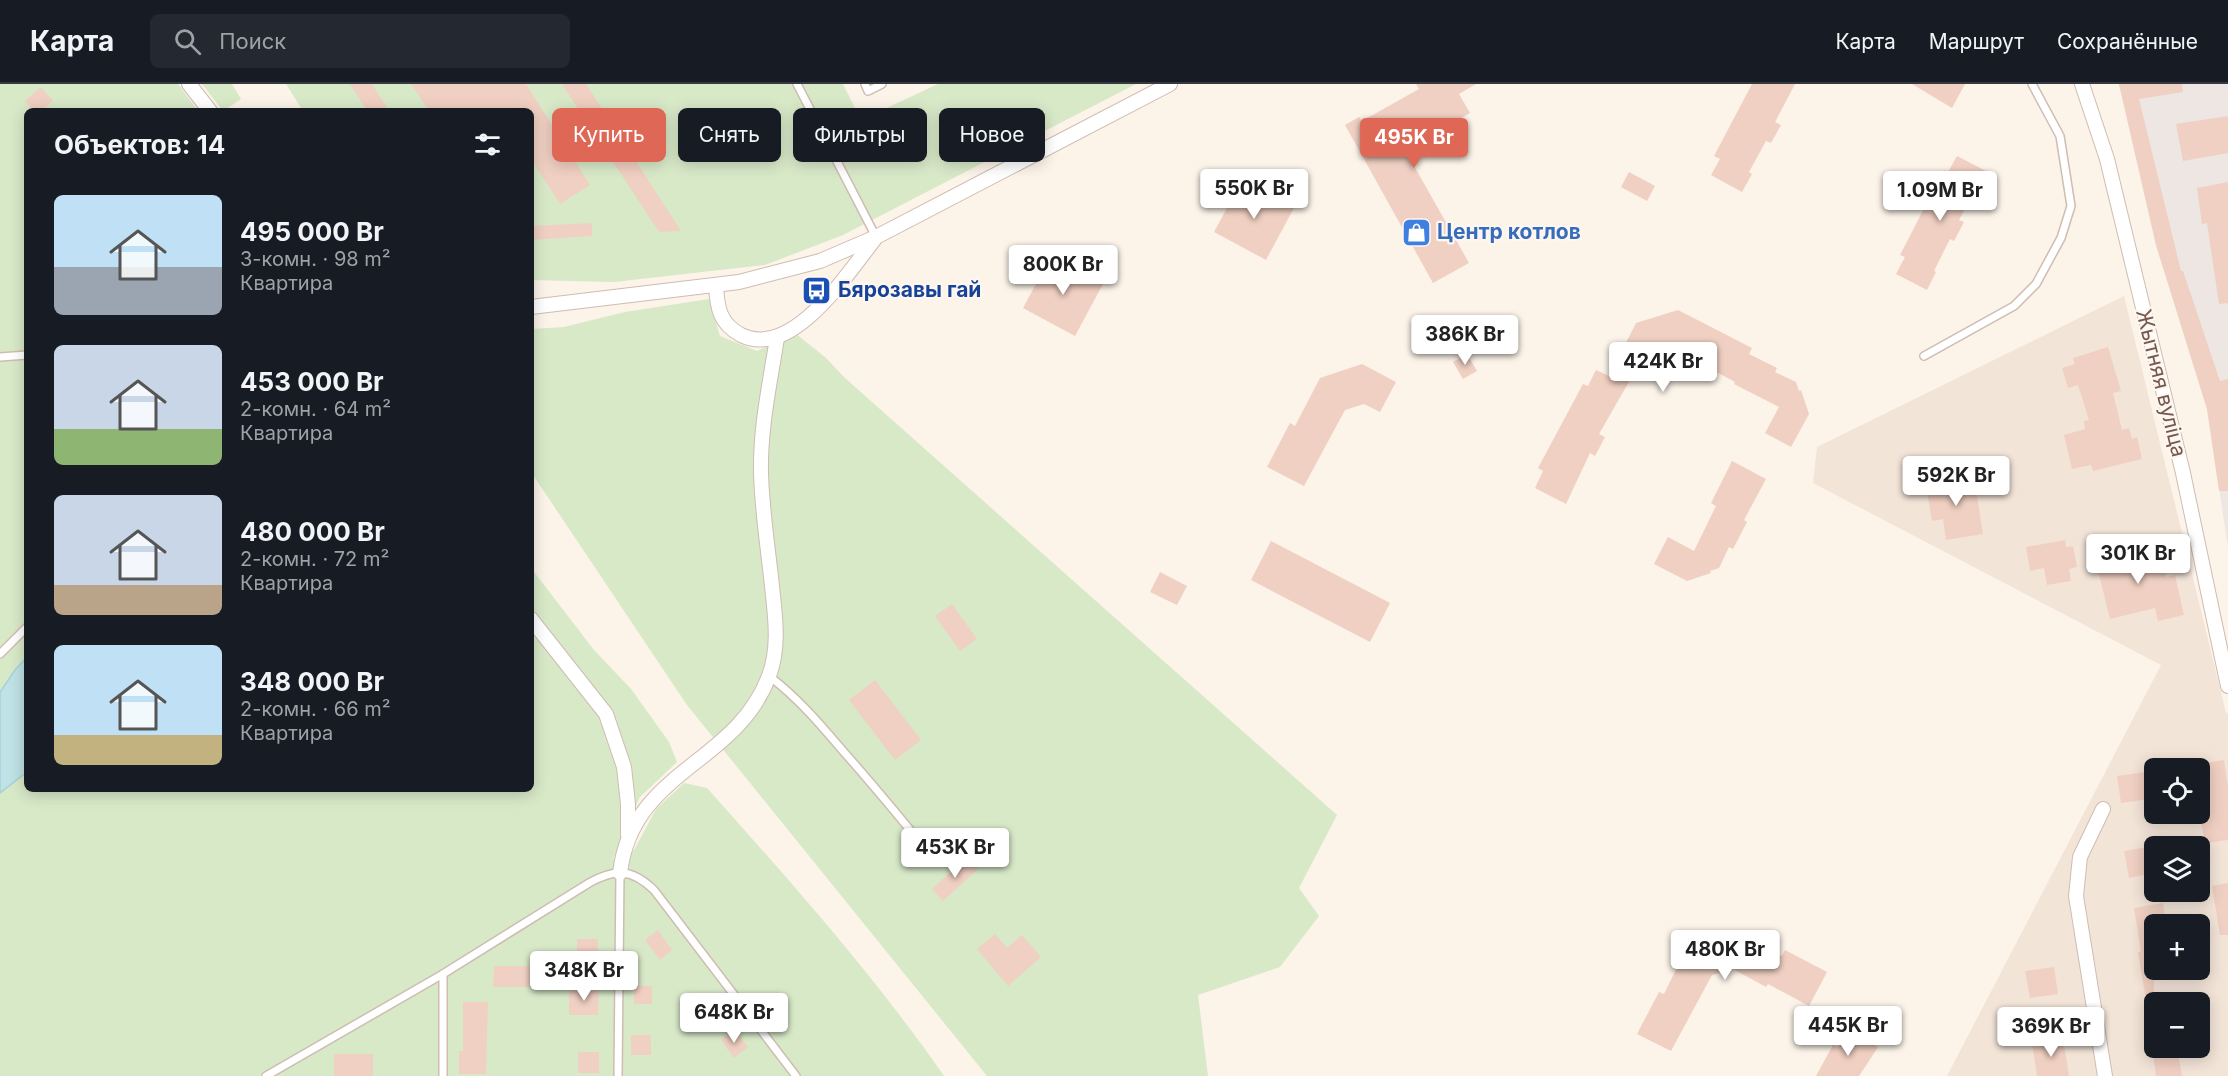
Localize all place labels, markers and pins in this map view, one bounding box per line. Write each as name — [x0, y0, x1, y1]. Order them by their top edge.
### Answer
pin: 495K Br — [1359, 118, 1469, 169]
pin: 550K Br — [1199, 169, 1309, 220]
pin: 1.09M Br — [1878, 171, 2002, 222]
shop icon: Центр котлов — [1400, 216, 1432, 248]
place label: Центр котлов — [1437, 219, 1581, 244]
pin: 800K Br — [1008, 245, 1118, 296]
bus stop icon: Бярозавы гай — [801, 274, 833, 306]
place label: Бярозавы гай — [838, 277, 981, 302]
pin: 386K Br — [1410, 315, 1520, 366]
pin: 424K Br — [1608, 342, 1718, 393]
pin: 592K Br — [1901, 456, 2011, 507]
pin: 301K Br — [2083, 534, 2193, 585]
pin: 453K Br — [900, 828, 1010, 879]
pin: 480K Br — [1670, 930, 1780, 981]
pin: 348K Br — [529, 951, 639, 1002]
pin: 648K Br — [679, 993, 789, 1044]
pin: 445K Br — [1793, 1006, 1903, 1057]
pin: 369K Br — [1996, 1007, 2106, 1058]

